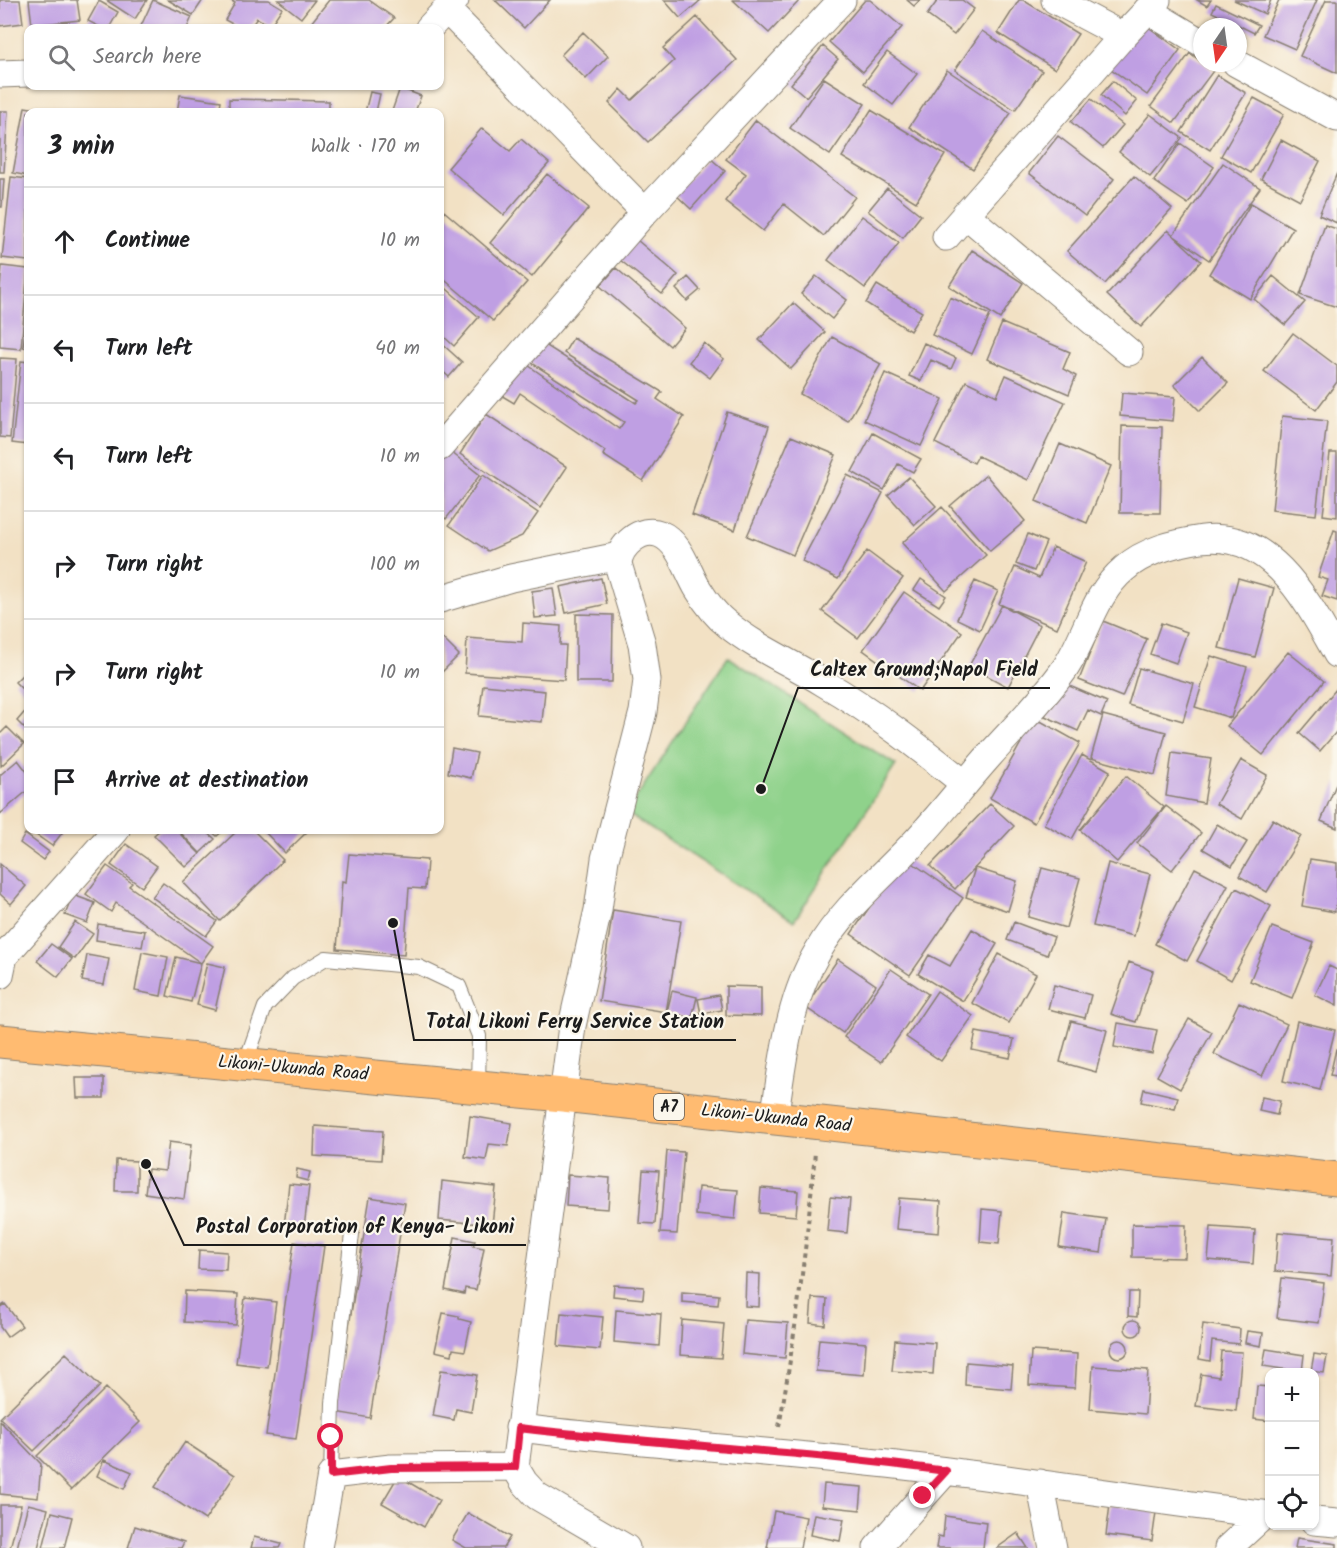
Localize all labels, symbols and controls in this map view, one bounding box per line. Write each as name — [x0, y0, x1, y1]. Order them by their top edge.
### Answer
north arrow — [1193, 18, 1247, 72]
search box — [24, 24, 444, 90]
text: Search here — [93, 40, 201, 75]
icon: search — [45, 41, 78, 74]
text: 3 min — [48, 126, 115, 168]
text: Walk · 170 m — [310, 131, 420, 163]
text: Continue — [105, 224, 190, 259]
icon: ahead — [48, 225, 81, 258]
text: 10 m — [380, 225, 420, 257]
text: Turn left — [105, 332, 192, 367]
icon: left — [48, 333, 81, 366]
text: 40 m — [375, 333, 420, 365]
text: Turn left — [105, 440, 192, 475]
icon: left — [48, 441, 81, 474]
text: 10 m — [380, 441, 420, 473]
text: Turn right — [105, 548, 203, 583]
icon: right — [48, 549, 81, 582]
text: 100 m — [370, 549, 420, 581]
callout: Caltex Ground;Napol Field — [798, 650, 1050, 688]
text: Caltex Ground;Napol Field — [810, 655, 1039, 687]
text: Turn right — [105, 656, 203, 691]
icon: right — [48, 657, 81, 690]
text: 10 m — [380, 657, 420, 689]
text: Arrive at destination — [105, 764, 308, 799]
icon: arrive — [48, 765, 81, 798]
callout: Total Likoni Ferry Service Station — [414, 1002, 736, 1040]
text: Total Likoni Ferry Service Station — [426, 1007, 724, 1039]
street label: Likoni-Ukunda Road — [217, 1048, 371, 1090]
road number: A7 — [654, 1094, 684, 1120]
street label: Likoni-Ukunda Road — [699, 1097, 854, 1141]
callout: Postal Corporation of Kenya- Likoni — [184, 1207, 526, 1245]
text: Postal Corporation of Kenya- Likoni — [196, 1212, 515, 1244]
map controls — [1265, 1368, 1319, 1530]
button: + — [1265, 1368, 1319, 1422]
button: − — [1265, 1422, 1319, 1476]
route start — [317, 1423, 343, 1449]
button: locate — [1265, 1476, 1319, 1530]
route end — [909, 1482, 935, 1508]

